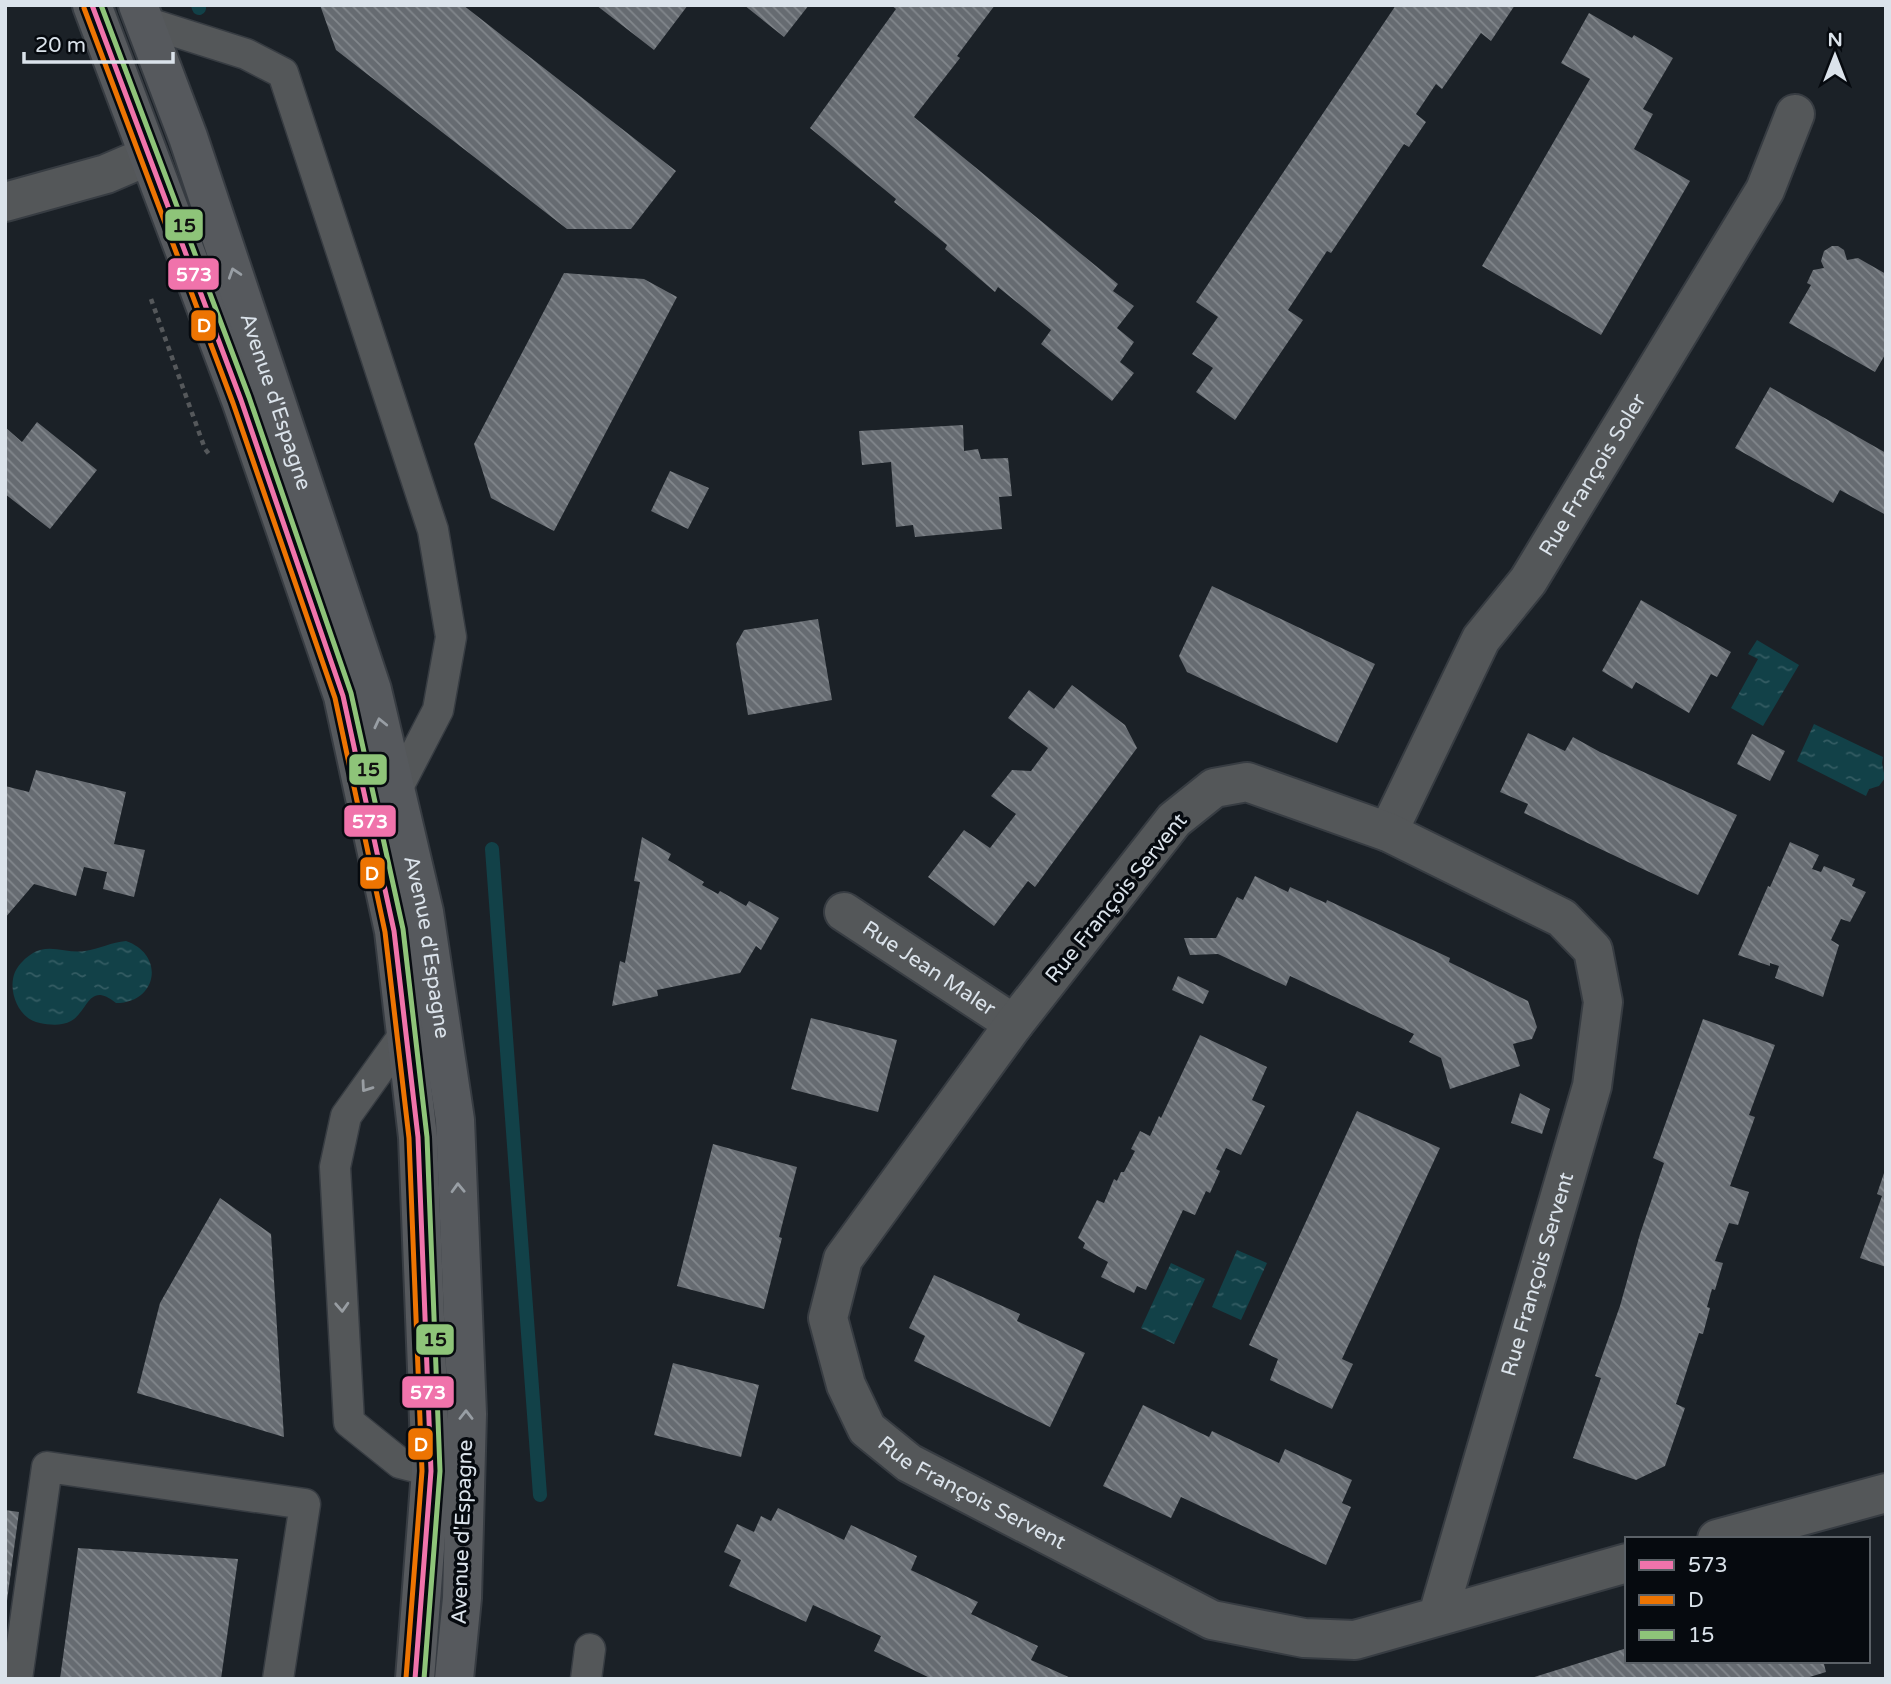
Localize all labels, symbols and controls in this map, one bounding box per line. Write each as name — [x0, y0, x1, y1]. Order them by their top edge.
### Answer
scale bar — [24, 21, 173, 65]
north arrow — [1800, 21, 1870, 91]
text: N — [1827, 29, 1843, 51]
text: 20 m — [35, 33, 86, 58]
line badge: 15 — [164, 208, 204, 242]
text: 15 — [172, 215, 196, 237]
line badge: 573 — [167, 257, 220, 291]
text: 573 — [176, 264, 212, 286]
one-way arrow — [228, 268, 242, 280]
line badge: D — [190, 309, 217, 342]
street label: Avenue d'Espagne — [234, 310, 317, 494]
text: D — [197, 315, 211, 337]
street label: Rue François Soler — [1534, 389, 1652, 561]
one-way arrow — [374, 717, 388, 729]
line badge: 15 — [348, 753, 388, 786]
text: 15 — [356, 759, 380, 781]
line badge: 573 — [343, 804, 397, 838]
street label: Rue François Servent — [1040, 809, 1192, 988]
text: 573 — [352, 811, 388, 833]
street label: Avenue d'Espagne — [398, 853, 455, 1040]
line badge: D — [359, 856, 386, 890]
text: D — [365, 863, 379, 885]
street label: Rue Jean Maler — [858, 916, 1000, 1021]
one-way arrow — [362, 1079, 374, 1092]
street label: Rue François Servent — [1496, 1170, 1579, 1379]
one-way arrow — [450, 1182, 465, 1193]
one-way arrow — [335, 1302, 350, 1313]
line badge: 15 — [415, 1323, 455, 1356]
text: 15 — [423, 1329, 447, 1351]
line badge: 573 — [401, 1375, 455, 1409]
text: 573 — [410, 1382, 446, 1404]
one-way arrow — [458, 1409, 474, 1420]
line badge: D — [407, 1427, 434, 1461]
street label: Rue François Servent — [873, 1431, 1070, 1555]
text: D — [414, 1434, 428, 1456]
street label: Avenue d'Espagne — [447, 1439, 478, 1625]
legend — [1625, 1537, 1870, 1663]
text: 573 — [1688, 1553, 1728, 1578]
text: D — [1688, 1588, 1704, 1613]
text: 15 — [1688, 1623, 1714, 1648]

